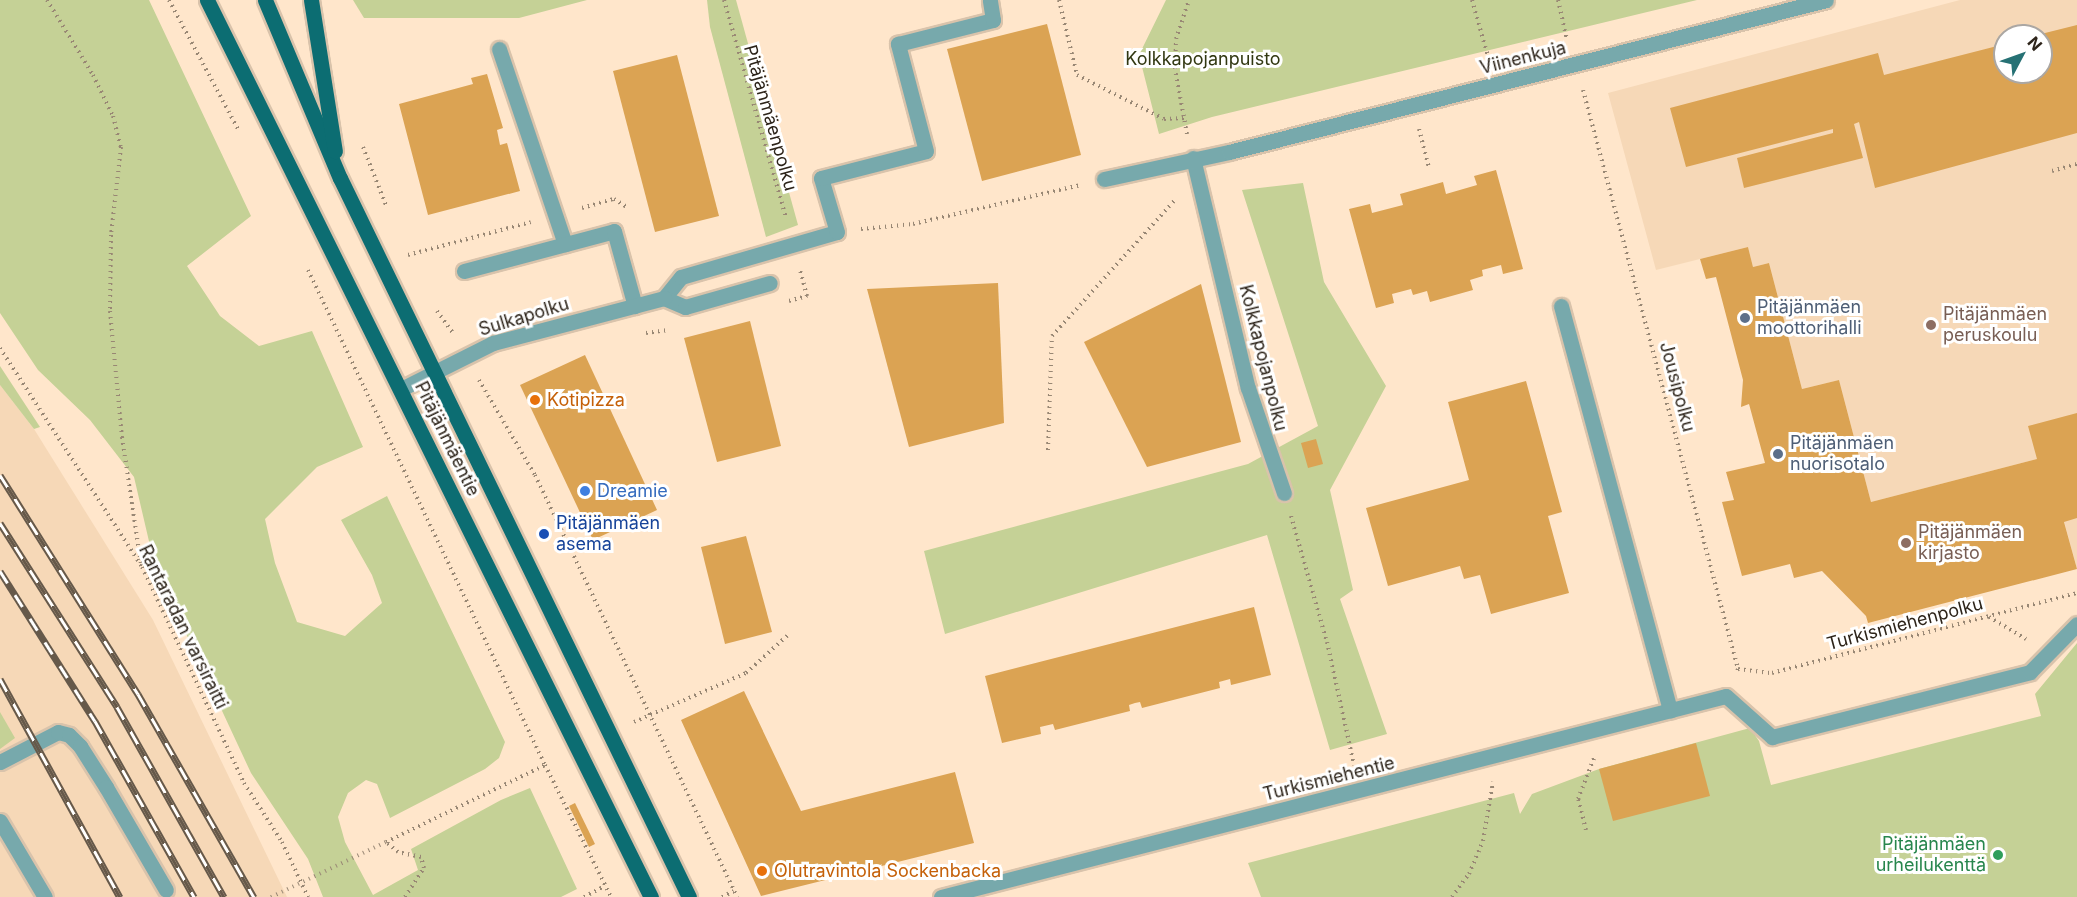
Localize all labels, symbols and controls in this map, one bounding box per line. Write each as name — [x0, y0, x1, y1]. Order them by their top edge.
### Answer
north arrow — [1993, 24, 2053, 84]
text: N — [2024, 32, 2047, 55]
street label: Viinenkuja — [1478, 37, 1568, 79]
street label: Pitäjänmäenpolku — [739, 43, 801, 193]
park label: Kolkkapojanpuisto — [1125, 48, 1281, 70]
street label: Kolkkapojanpolku — [1234, 283, 1292, 433]
street label: Sulkapolku — [476, 293, 572, 341]
place label: Pitäjänmäen moottorihalli — [1757, 297, 1862, 340]
place label: Pitäjänmäen peruskoulu — [1943, 304, 2047, 346]
marker: Pitäjänmäen moottorihalli — [1738, 311, 1752, 325]
marker: Pitäjänmäen peruskoulu — [1924, 318, 1938, 332]
street label: Jousipolku — [1655, 340, 1699, 434]
street label: Pitäjänmäentie — [410, 378, 484, 500]
place label: Kotipizza — [547, 389, 625, 411]
marker: Kotipizza — [528, 393, 542, 407]
place label: Pitäjänmäen nuorisotalo — [1790, 433, 1894, 476]
marker: Pitäjänmäen nuorisotalo — [1771, 447, 1785, 461]
place label: Dreamie — [597, 480, 668, 502]
marker: Dreamie — [578, 484, 592, 498]
place label: Pitäjänmäen asema — [556, 513, 660, 556]
place label: Pitäjänmäen kirjasto — [1918, 522, 2022, 564]
marker: Pitäjänmäen asema — [537, 527, 551, 541]
marker: Pitäjänmäen kirjasto — [1899, 536, 1913, 550]
street label: Rantaradan varsiraitti — [134, 541, 232, 713]
street label: Turkismiehenpolku — [1825, 593, 1985, 655]
street label: Turkismiehentie — [1261, 752, 1397, 806]
place label: Pitäjänmäen urheilukenttä — [1876, 834, 1986, 876]
marker: Pitäjänmäen urheilukenttä — [1991, 848, 2005, 862]
place label: Olutravintola Sockenbacka — [774, 860, 1001, 882]
marker: Olutravintola Sockenbacka — [755, 864, 769, 878]

